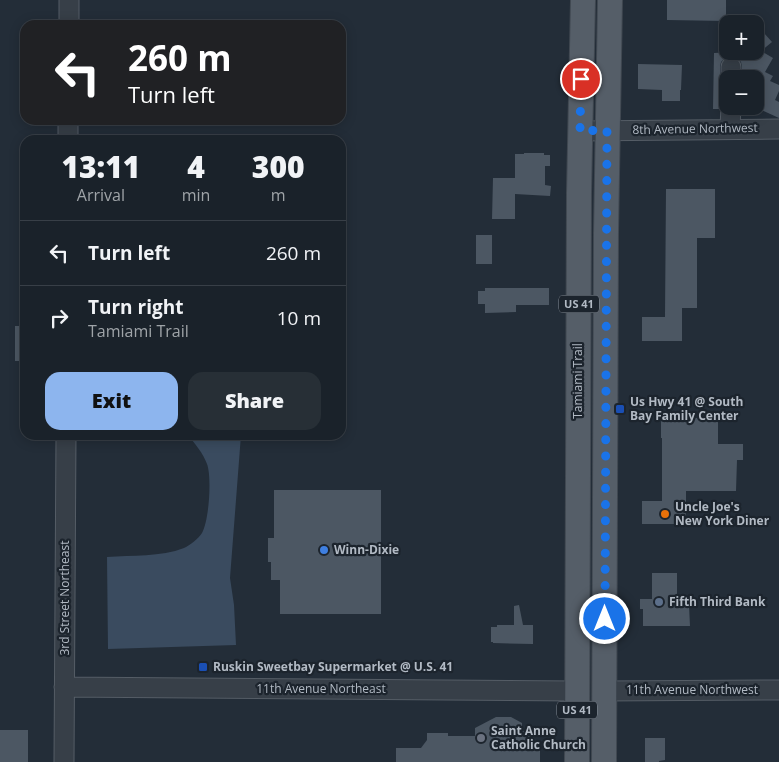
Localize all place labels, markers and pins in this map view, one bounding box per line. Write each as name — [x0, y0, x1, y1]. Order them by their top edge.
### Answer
pin — [560, 58, 602, 100]
place label: Us Hwy 41 @ South Bay Family Center — [630, 393, 743, 424]
marker: Us Hwy 41 @ South Bay Family Center — [614, 403, 626, 415]
place label: Uncle Joe's New York Diner — [675, 498, 770, 529]
marker: Uncle Joe's New York Diner — [659, 508, 671, 520]
place label: Winn-Dixie — [334, 541, 399, 558]
marker: Winn-Dixie — [318, 544, 330, 556]
place label: Fifth Third Bank — [669, 593, 766, 610]
marker: Fifth Third Bank — [653, 596, 665, 608]
place label: Ruskin Sweetbay Supermarket @ U.S. 41 — [213, 658, 453, 675]
marker: Ruskin Sweetbay Supermarket @ U.S. 41 — [197, 661, 209, 673]
place label: Saint Anne Catholic Church — [491, 722, 586, 753]
marker: Saint Anne Catholic Church — [475, 732, 487, 744]

